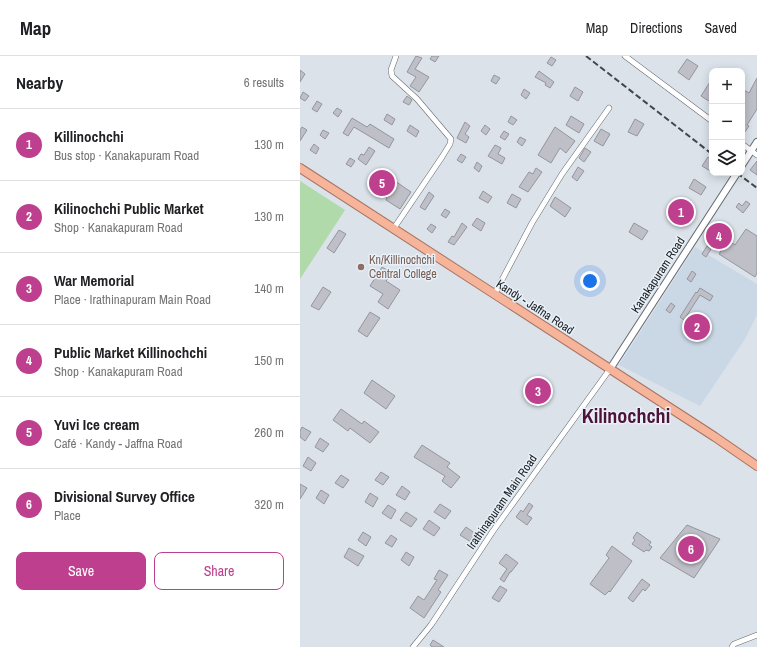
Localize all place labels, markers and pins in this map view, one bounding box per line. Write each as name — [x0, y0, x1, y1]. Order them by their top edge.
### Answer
pin: 5 — [369, 168, 395, 198]
pin: 1 — [668, 197, 694, 227]
pin: 4 — [706, 221, 732, 251]
place label: Kn/Killinochchi Central College — [369, 252, 437, 282]
marker: Kn/Killinochchi Central College — [356, 262, 366, 272]
pin: 2 — [684, 312, 710, 342]
pin: 3 — [525, 376, 551, 406]
pin: 6 — [678, 534, 704, 564]

